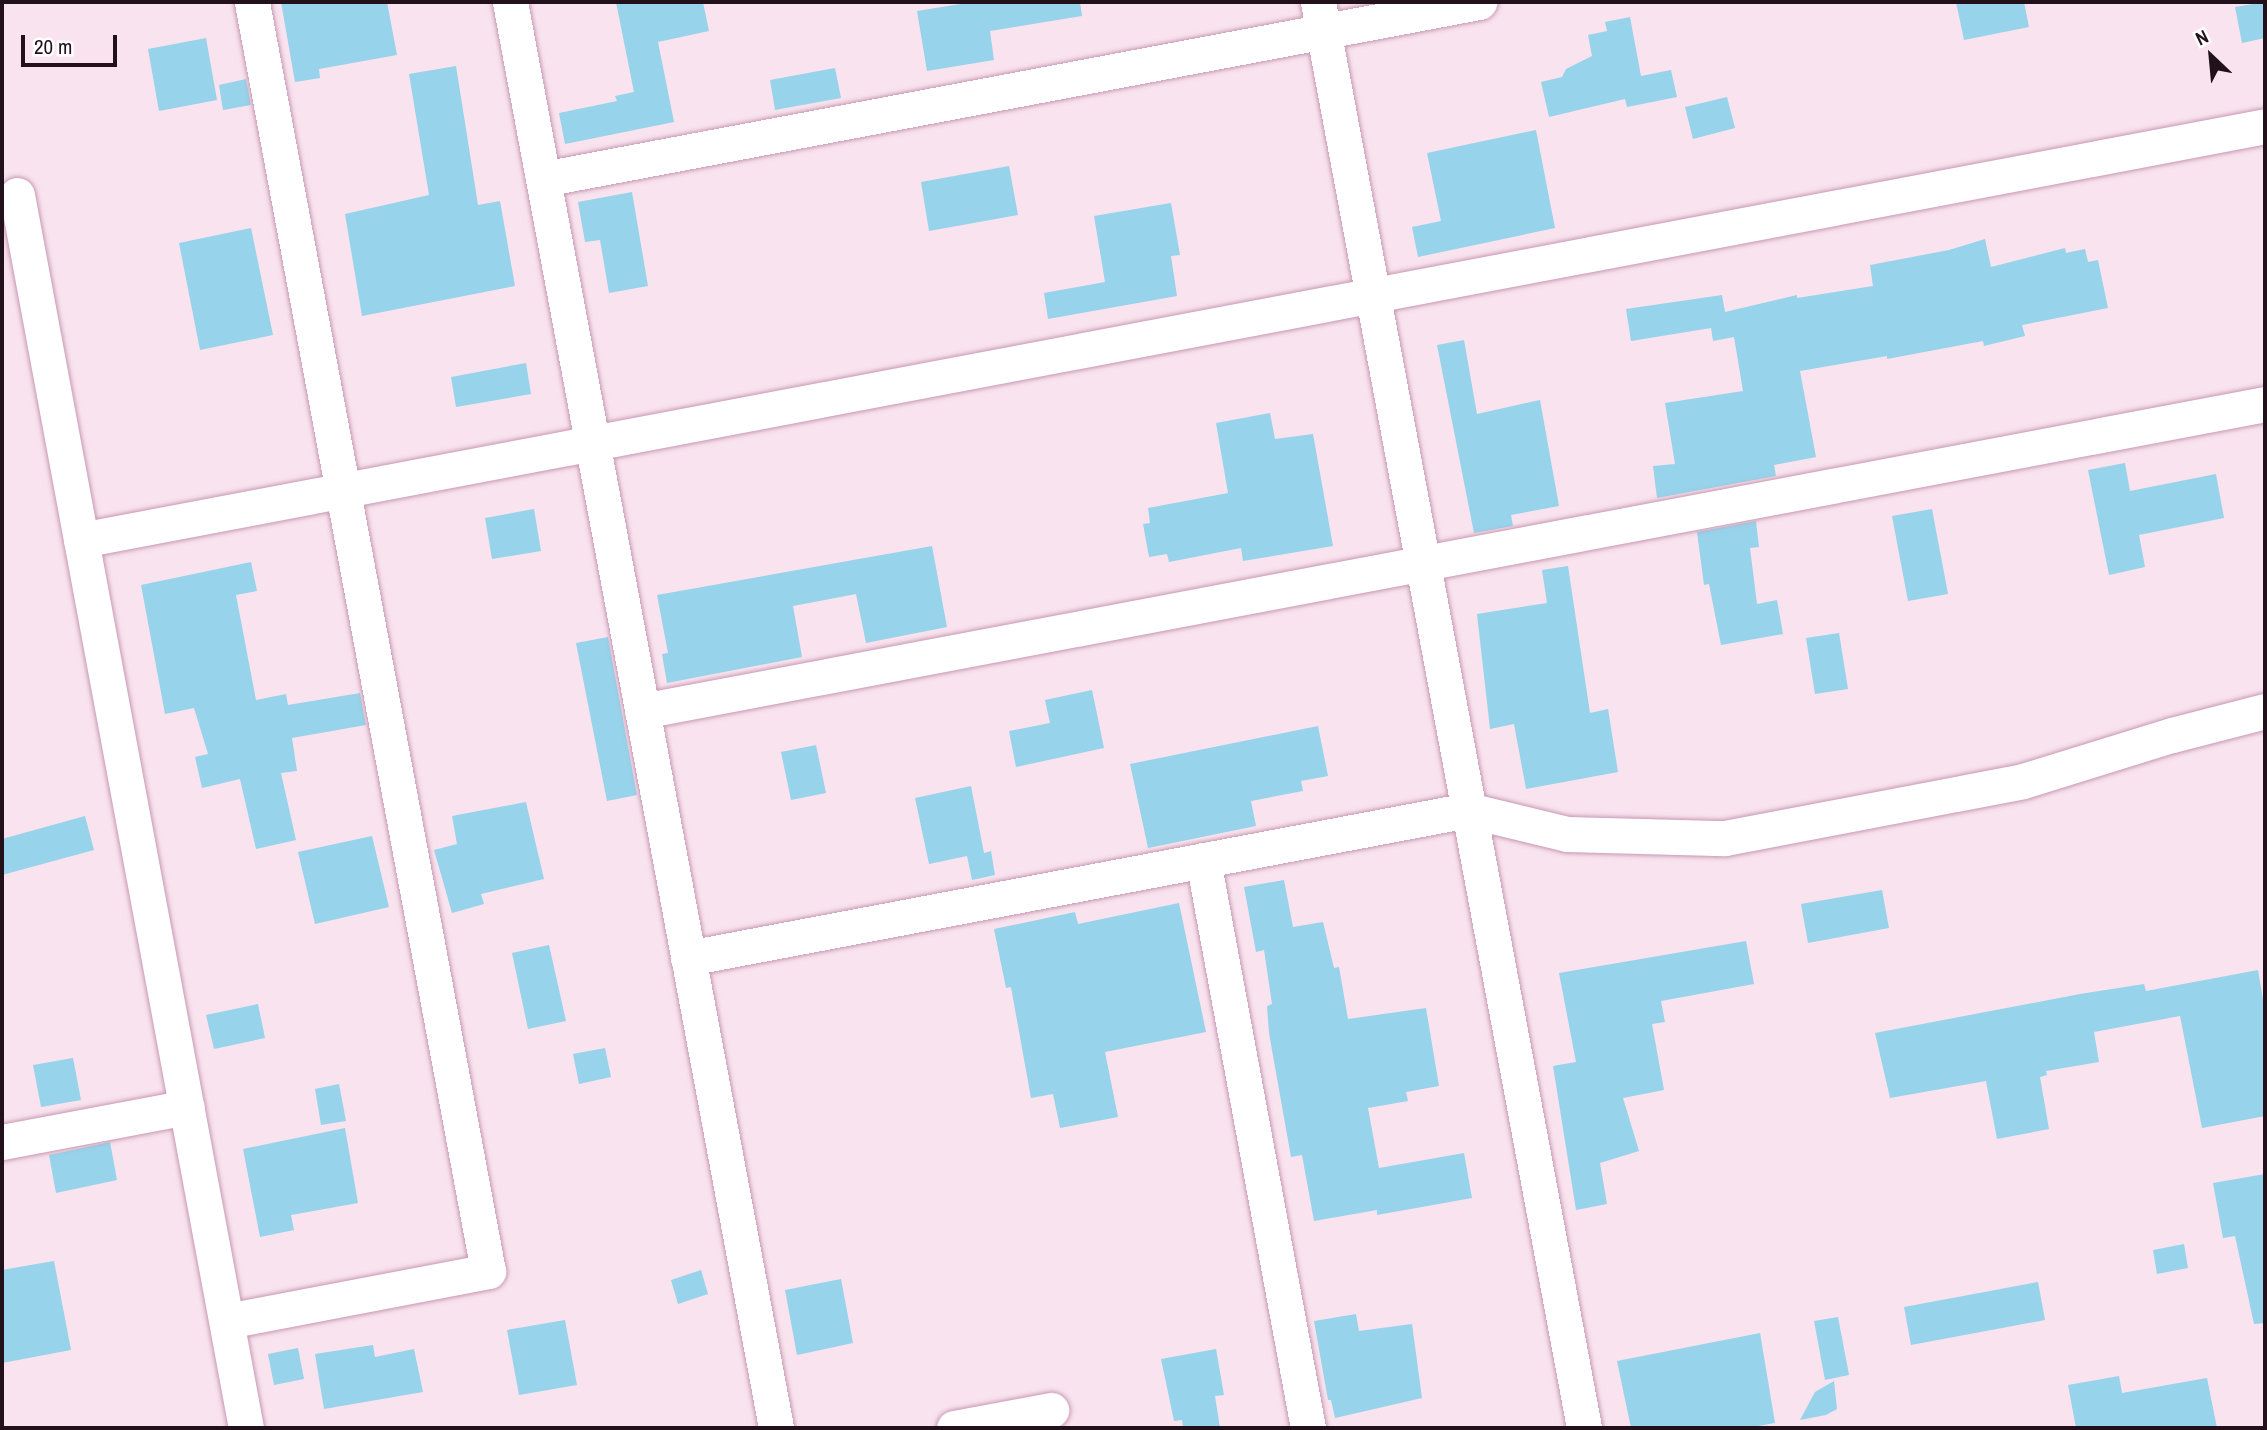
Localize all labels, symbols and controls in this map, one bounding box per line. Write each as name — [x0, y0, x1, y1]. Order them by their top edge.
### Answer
scale bar — [24, 21, 121, 65]
north arrow — [2176, 21, 2246, 91]
text: N — [2191, 23, 2213, 51]
text: 20 m — [34, 32, 72, 61]

